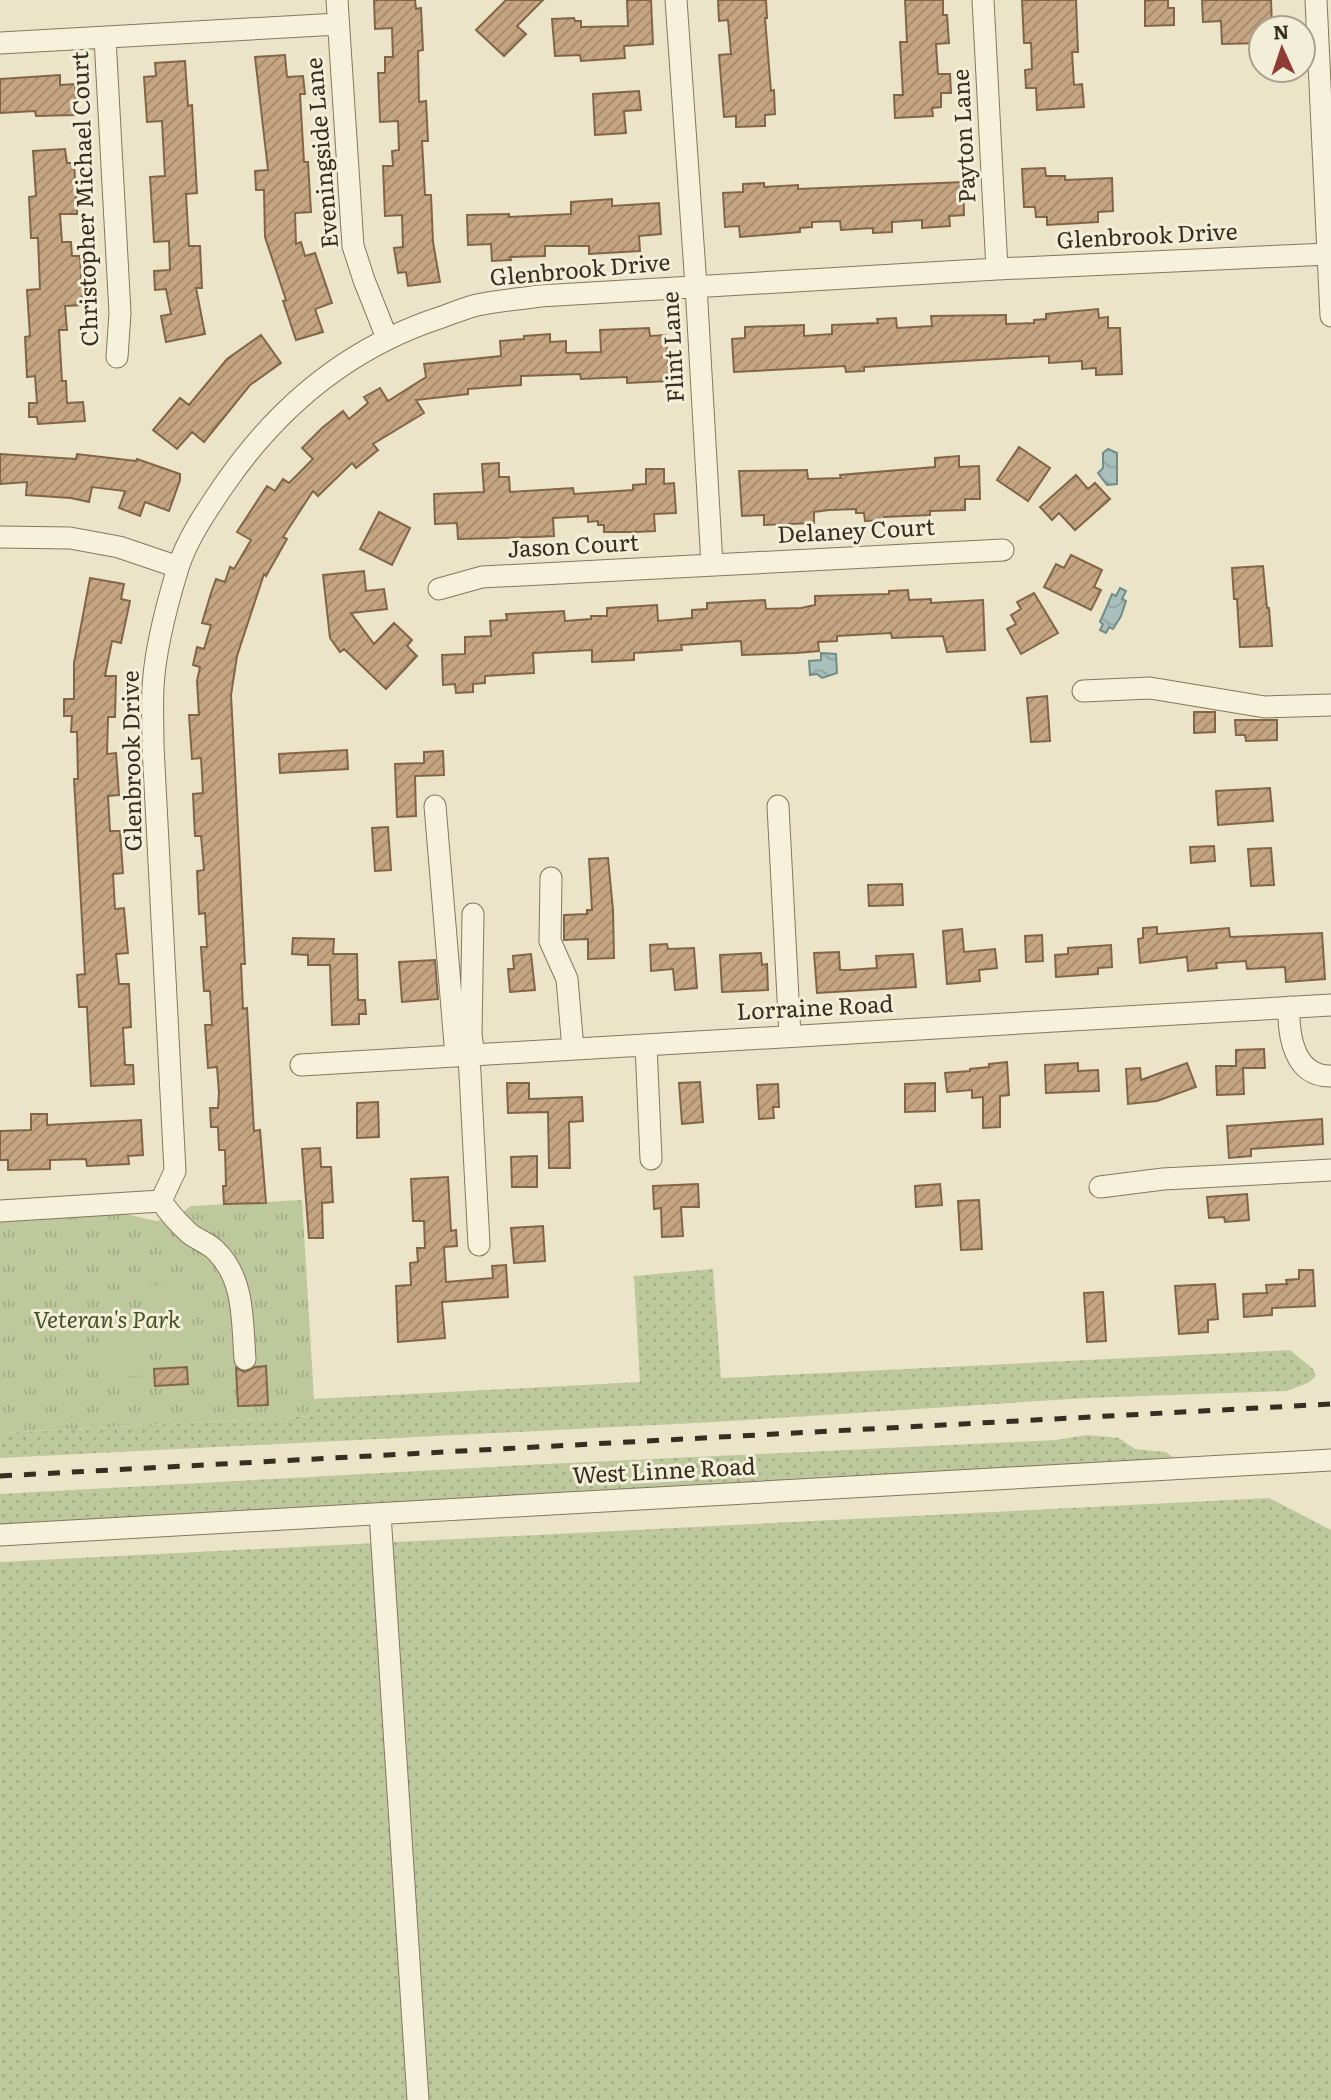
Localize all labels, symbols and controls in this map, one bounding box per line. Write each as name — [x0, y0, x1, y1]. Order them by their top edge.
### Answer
north arrow — [1247, 14, 1317, 84]
text: N — [1272, 17, 1290, 45]
street label: Christopher Michael Court — [61, 50, 105, 347]
street label: Eveningside Lane — [295, 56, 345, 250]
street label: Payton Lane — [942, 68, 982, 204]
street label: Glenbrook Drive — [1056, 212, 1238, 256]
street label: Glenbrook Drive — [488, 243, 672, 293]
street label: Flint Lane — [651, 291, 691, 404]
street label: Delaney Court — [776, 508, 936, 550]
street label: Jason Court — [506, 524, 640, 564]
street label: Glenbrook Drive — [111, 670, 149, 852]
street label: Lorraine Road — [736, 985, 894, 1027]
park label: Veteran's Park — [33, 1301, 181, 1335]
street label: West Linne Road — [571, 1447, 756, 1491]

